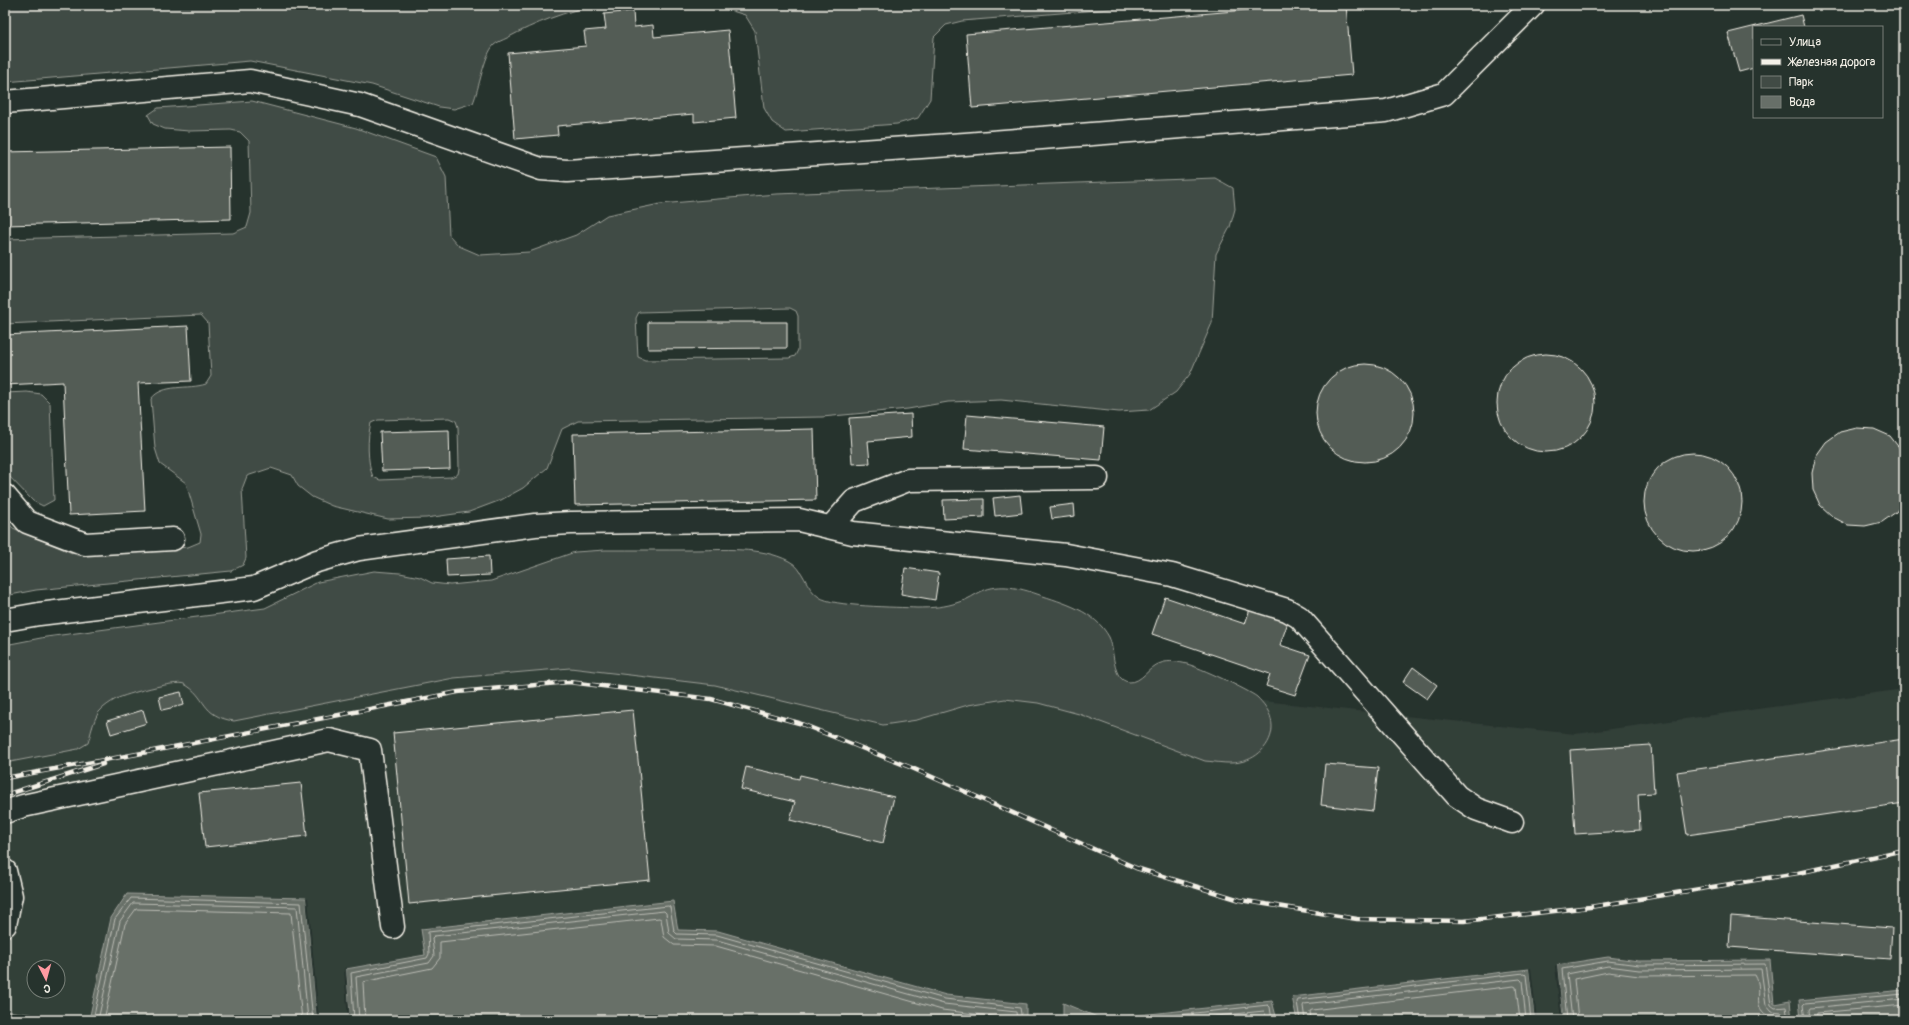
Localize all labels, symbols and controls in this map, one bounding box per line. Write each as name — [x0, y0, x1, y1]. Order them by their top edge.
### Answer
legend — [1753, 26, 1883, 118]
text: Улица — [1789, 35, 1821, 50]
text: Железная дорога — [1787, 55, 1876, 70]
text: Парк — [1789, 75, 1814, 90]
text: Вода — [1789, 95, 1815, 110]
north arrow — [26, 959, 66, 999]
text: С — [43, 982, 51, 995]

